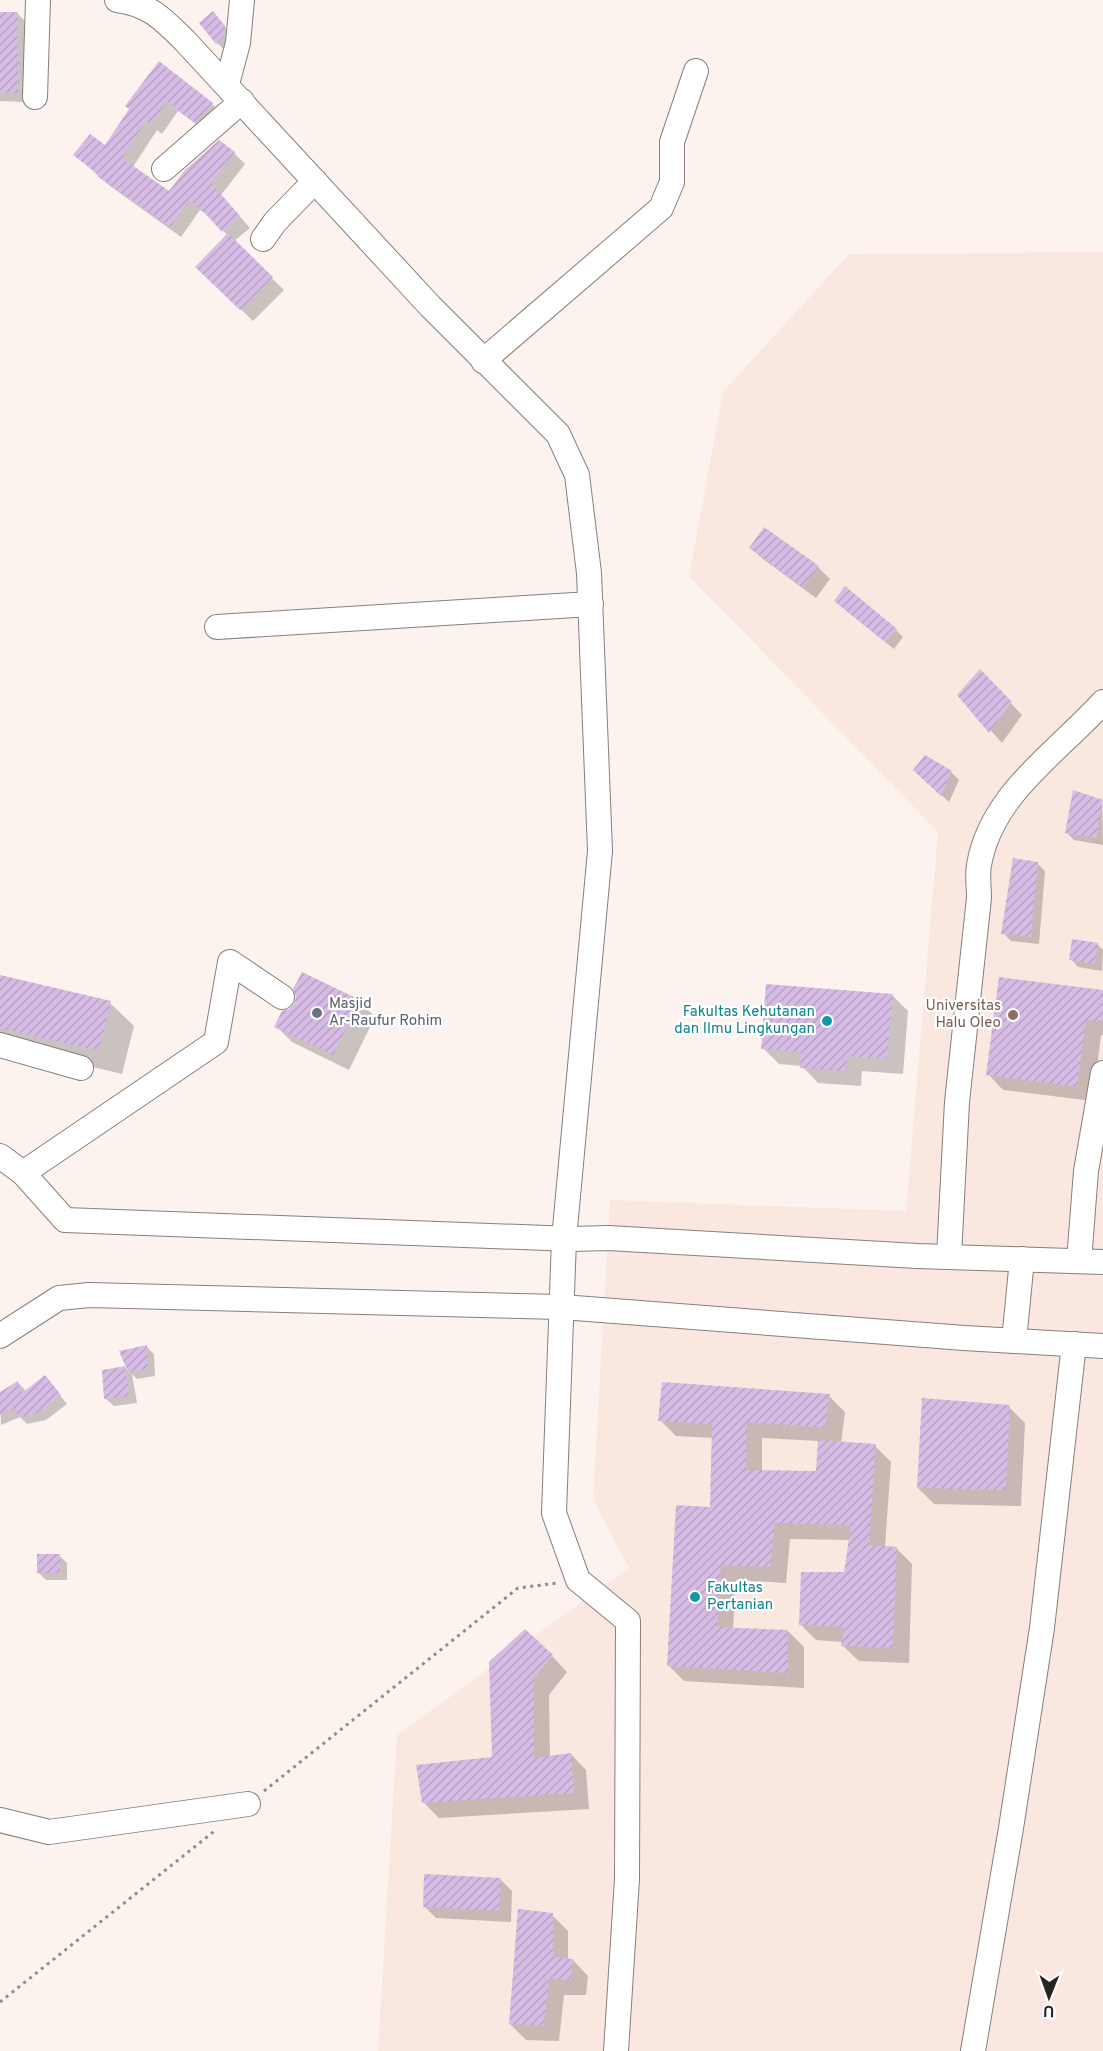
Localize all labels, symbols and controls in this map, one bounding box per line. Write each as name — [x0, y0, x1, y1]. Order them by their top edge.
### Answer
place label: Masjid Ar-Raufur Rohim — [329, 995, 442, 1031]
place label: Universitas Halu Oleo — [926, 997, 1001, 1033]
place label: Fakultas Kehutanan dan Ilmu Lingkungan — [674, 1003, 815, 1039]
marker: Masjid Ar-Raufur Rohim — [310, 1006, 324, 1020]
marker: Universitas Halu Oleo — [1006, 1008, 1020, 1022]
marker: Fakultas Kehutanan dan Ilmu Lingkungan — [820, 1014, 834, 1028]
place label: Fakultas Pertanian — [707, 1579, 773, 1615]
marker: Fakultas Pertanian — [688, 1590, 702, 1604]
north arrow — [1019, 1967, 1079, 2027]
text: U — [1043, 2000, 1055, 2020]

